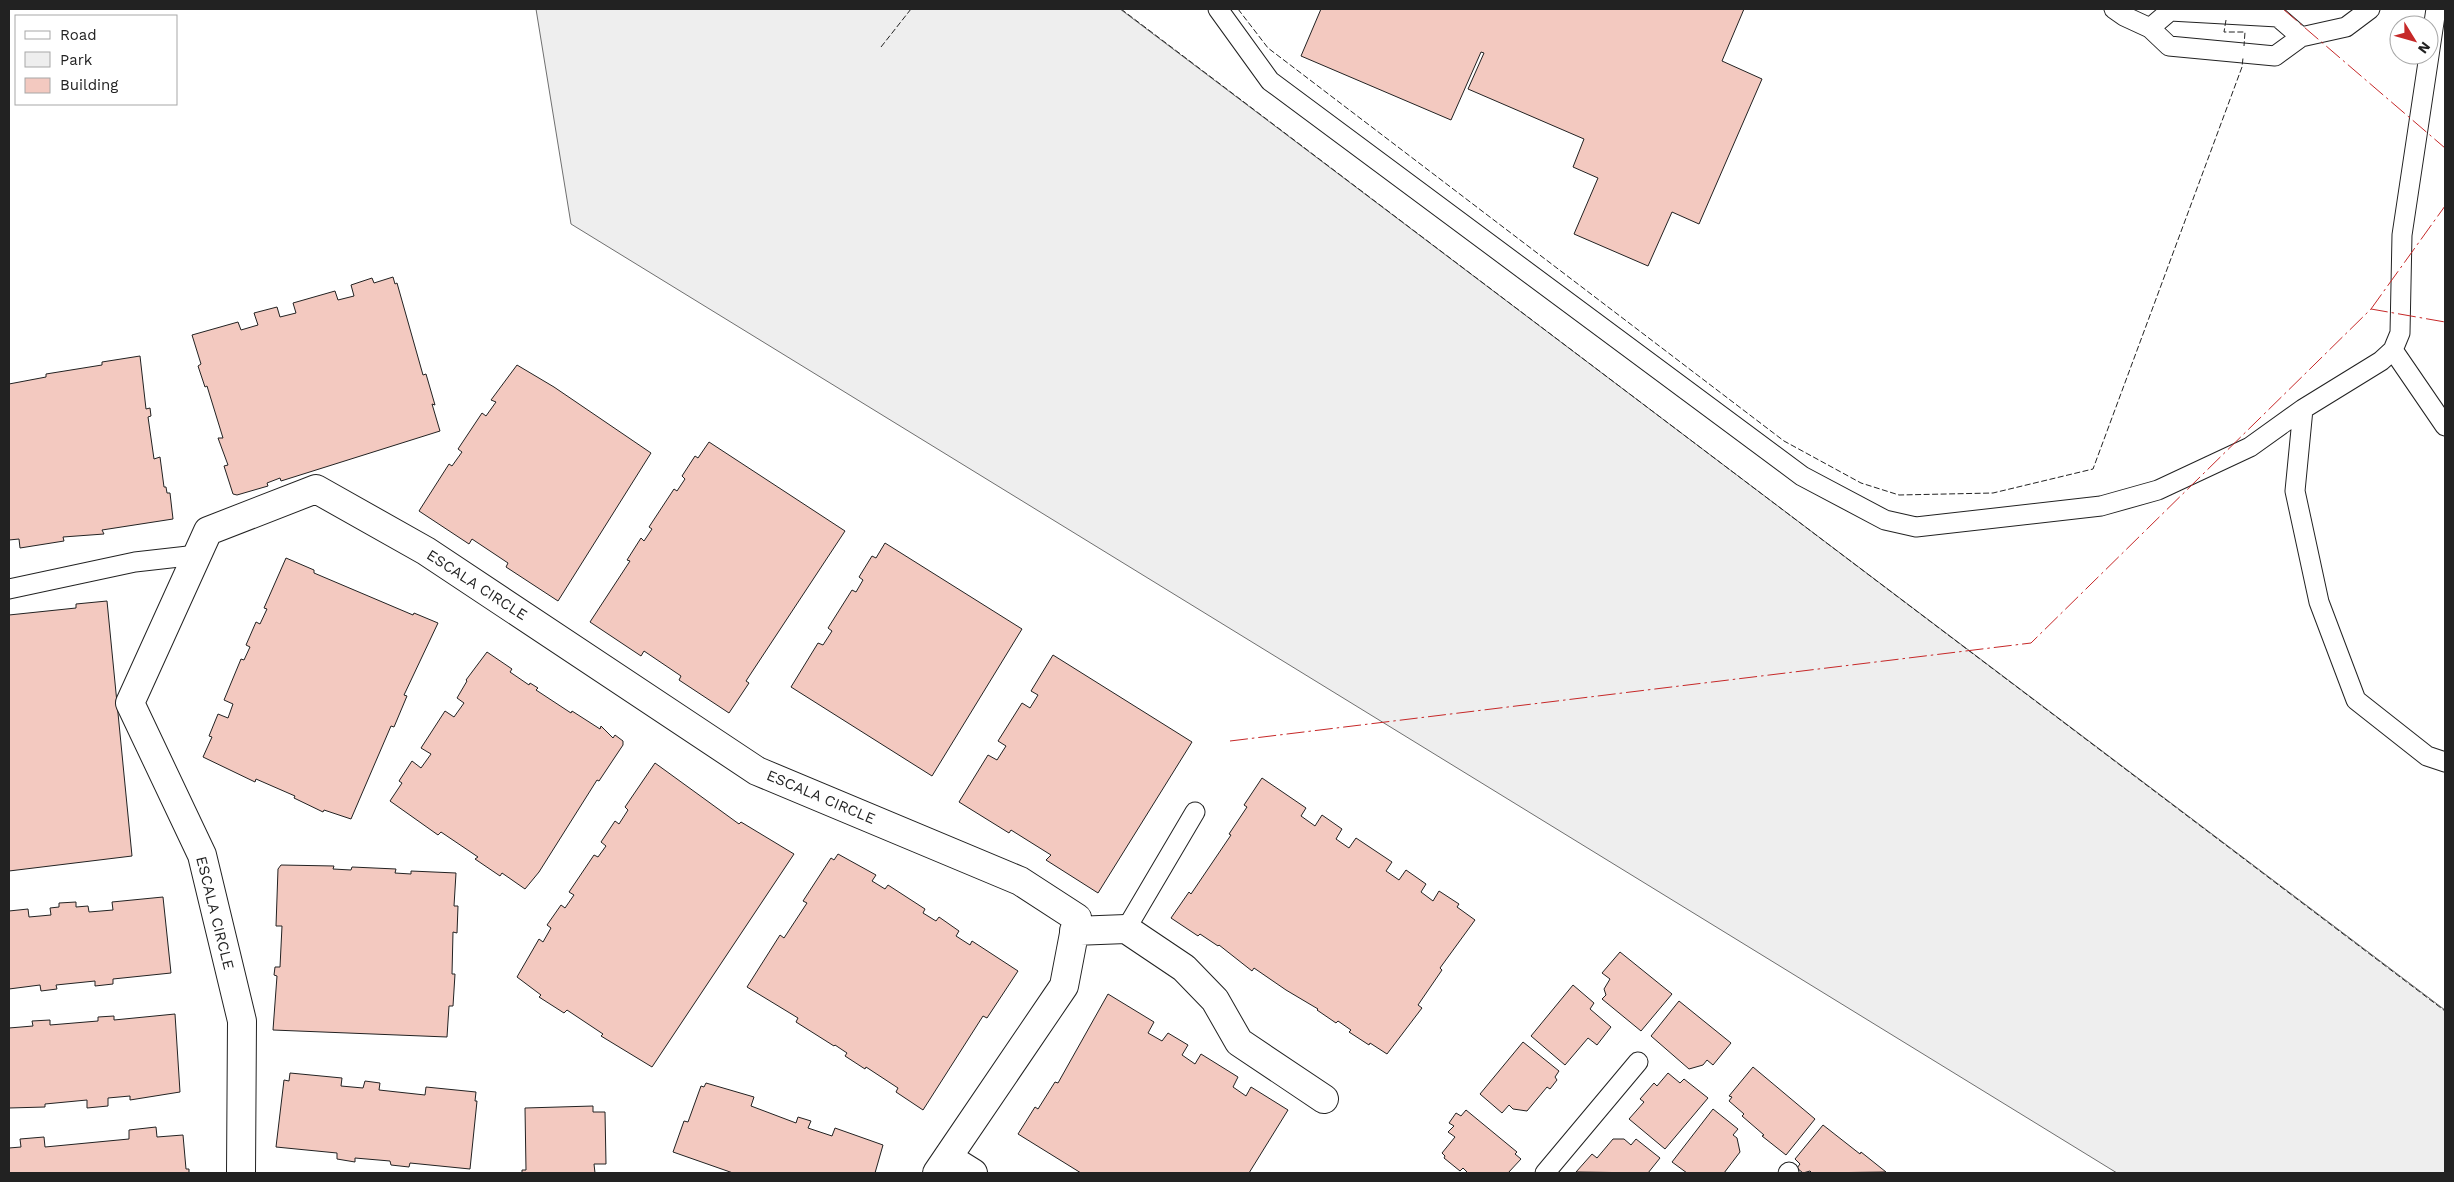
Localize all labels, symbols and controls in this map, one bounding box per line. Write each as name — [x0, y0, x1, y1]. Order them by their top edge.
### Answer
legend — [15, 15, 178, 105]
north arrow — [2389, 15, 2439, 65]
text: Road — [60, 26, 97, 44]
text: N — [2415, 39, 2434, 57]
text: Park — [60, 51, 93, 69]
text: Building — [60, 76, 118, 94]
street label: ESCALA CIRCLE — [423, 546, 531, 624]
street label: ESCALA CIRCLE — [764, 766, 878, 828]
street label: ESCALA CIRCLE — [192, 854, 238, 972]

